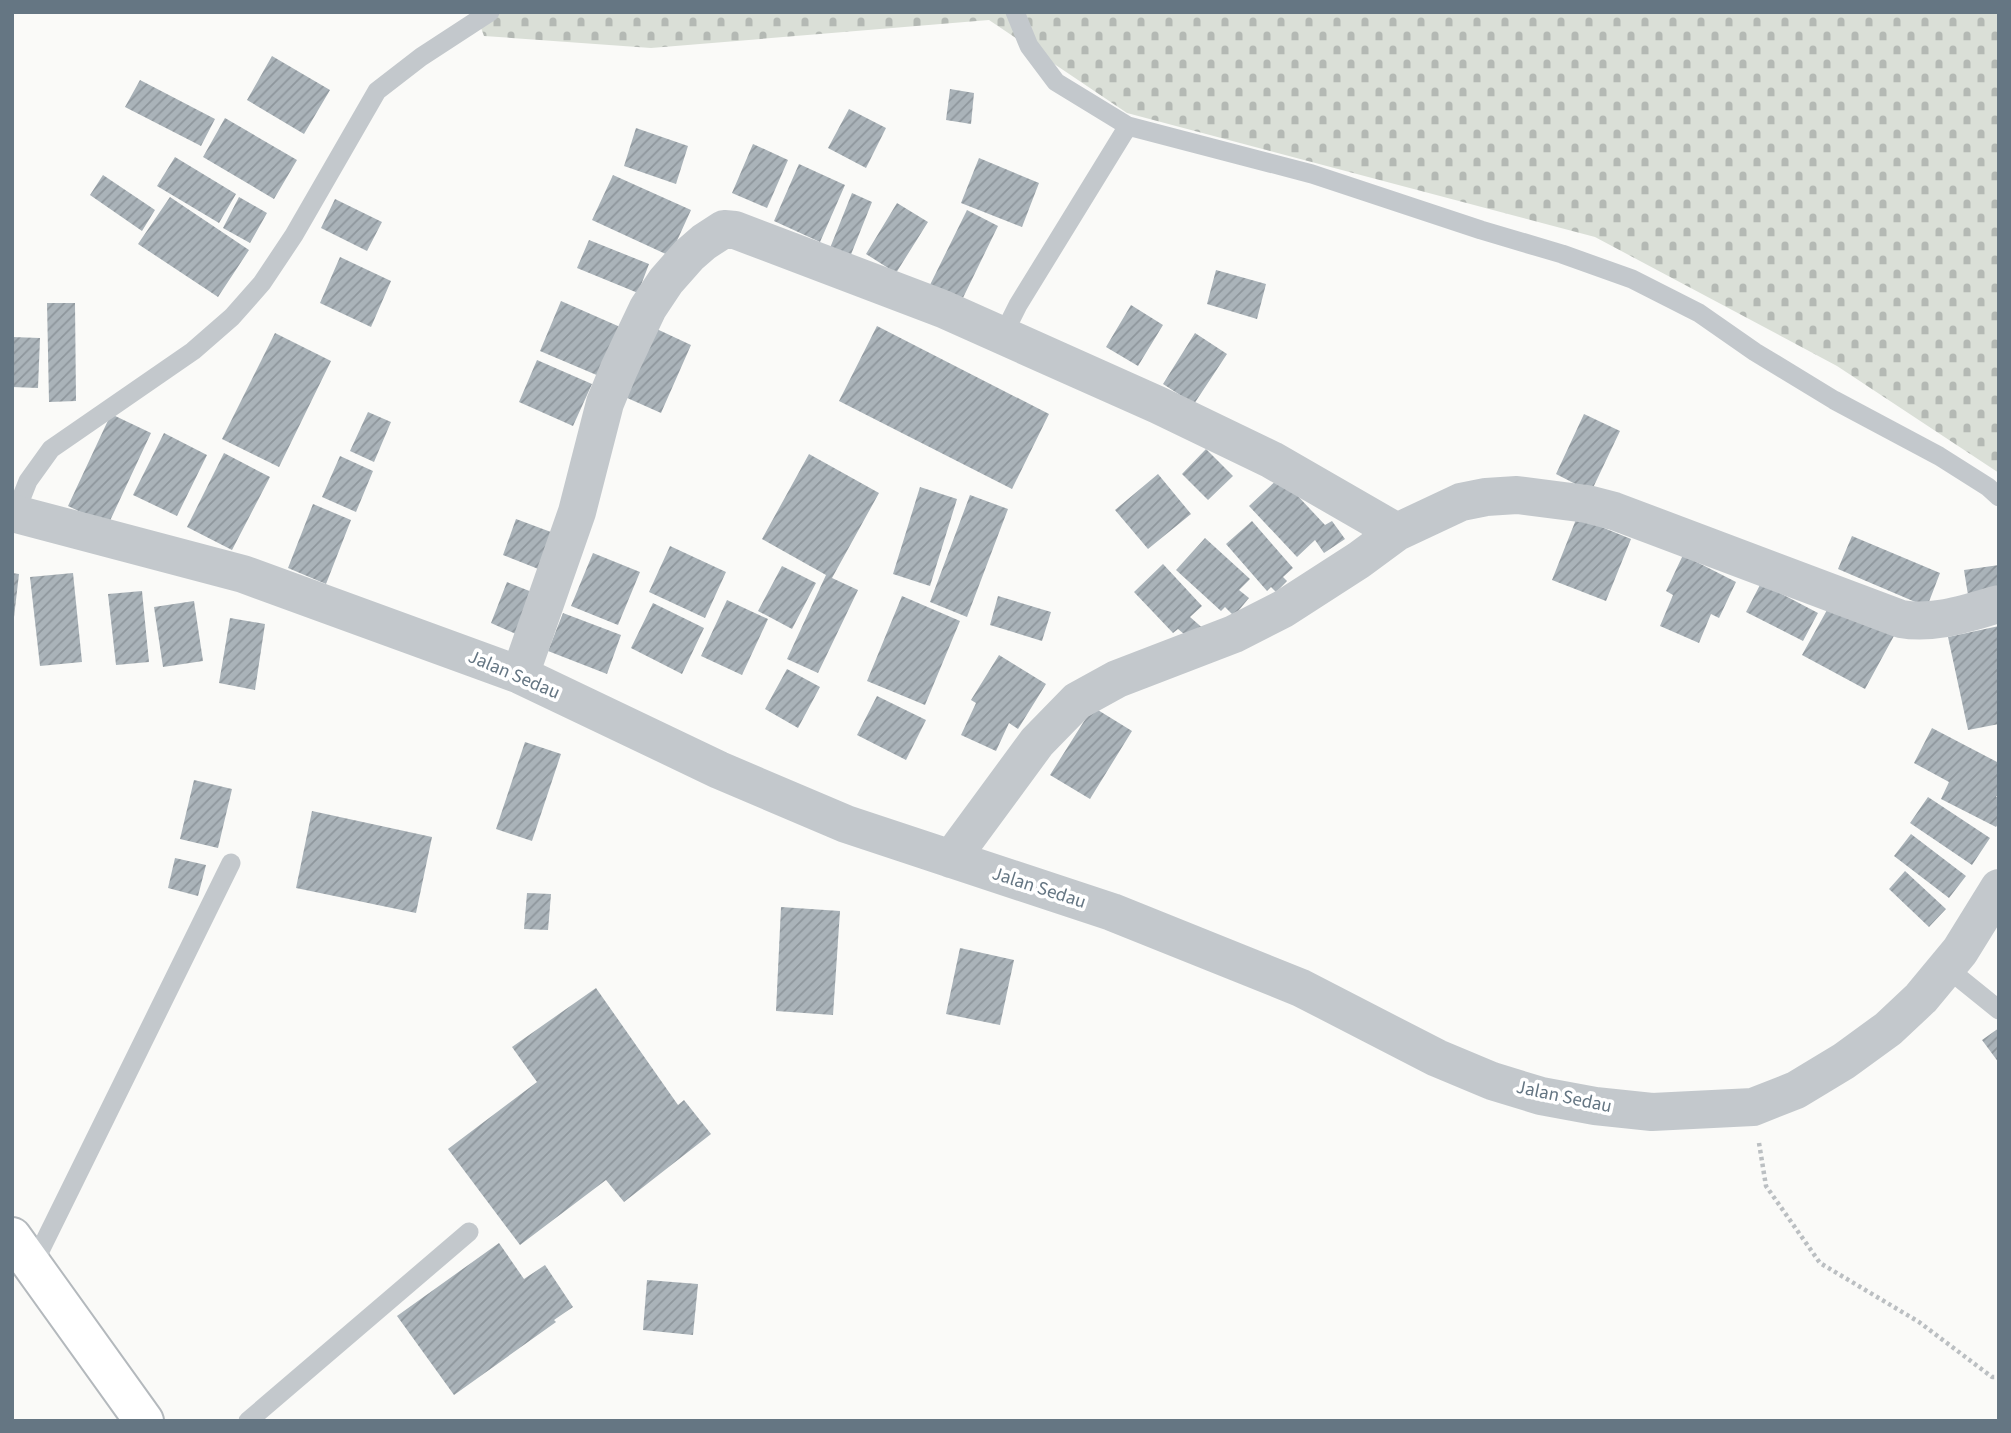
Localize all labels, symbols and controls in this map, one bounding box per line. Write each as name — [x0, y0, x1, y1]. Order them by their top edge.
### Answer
street label: Jalan Sedau — [464, 644, 564, 706]
street label: Jalan Sedau — [989, 860, 1089, 916]
street label: Jalan Sedau — [1514, 1074, 1614, 1120]

